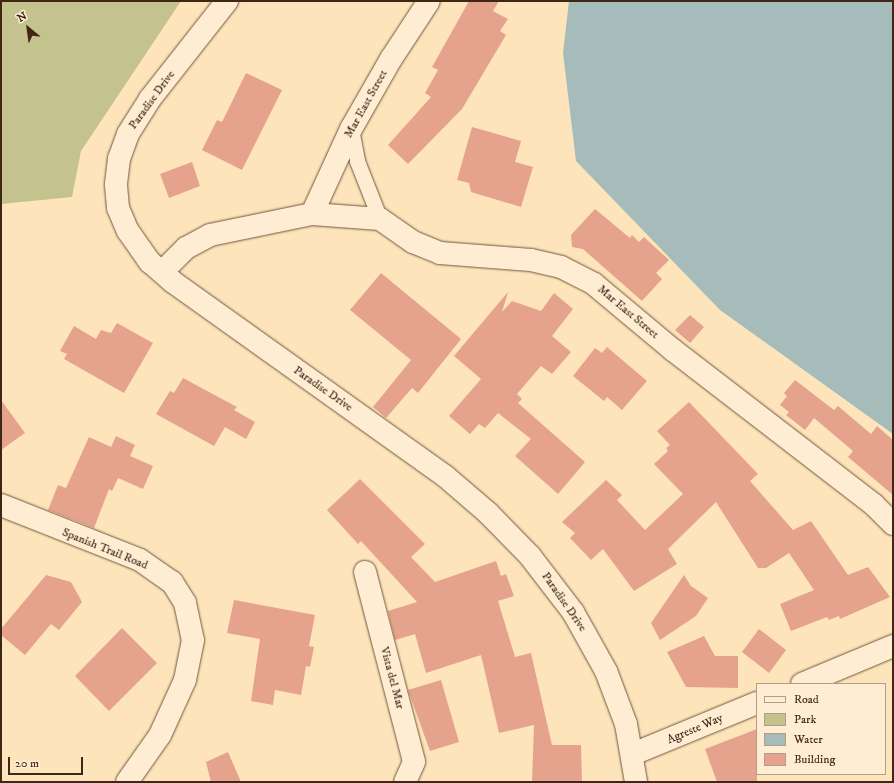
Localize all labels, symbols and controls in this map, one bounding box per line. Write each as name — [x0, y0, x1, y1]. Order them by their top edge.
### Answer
north arrow — [8, 8, 48, 48]
text: N — [15, 9, 30, 26]
street label: Mar East Street — [341, 67, 391, 141]
street label: Paradise Drive — [126, 68, 178, 132]
street label: Mar East Street — [594, 282, 662, 342]
street label: Paradise Drive — [291, 363, 355, 415]
street label: Spanish Trail Road — [60, 525, 150, 573]
street label: Paradise Drive — [538, 570, 590, 634]
street label: Vista del Mar — [377, 645, 407, 711]
legend — [756, 683, 886, 775]
text: Road — [794, 692, 819, 707]
street label: Agreste Way — [665, 711, 725, 747]
text: Park — [794, 712, 816, 727]
text: Water — [794, 732, 823, 747]
scale bar — [10, 749, 85, 775]
text: Building — [794, 752, 835, 767]
text: 20 m — [15, 756, 39, 771]

